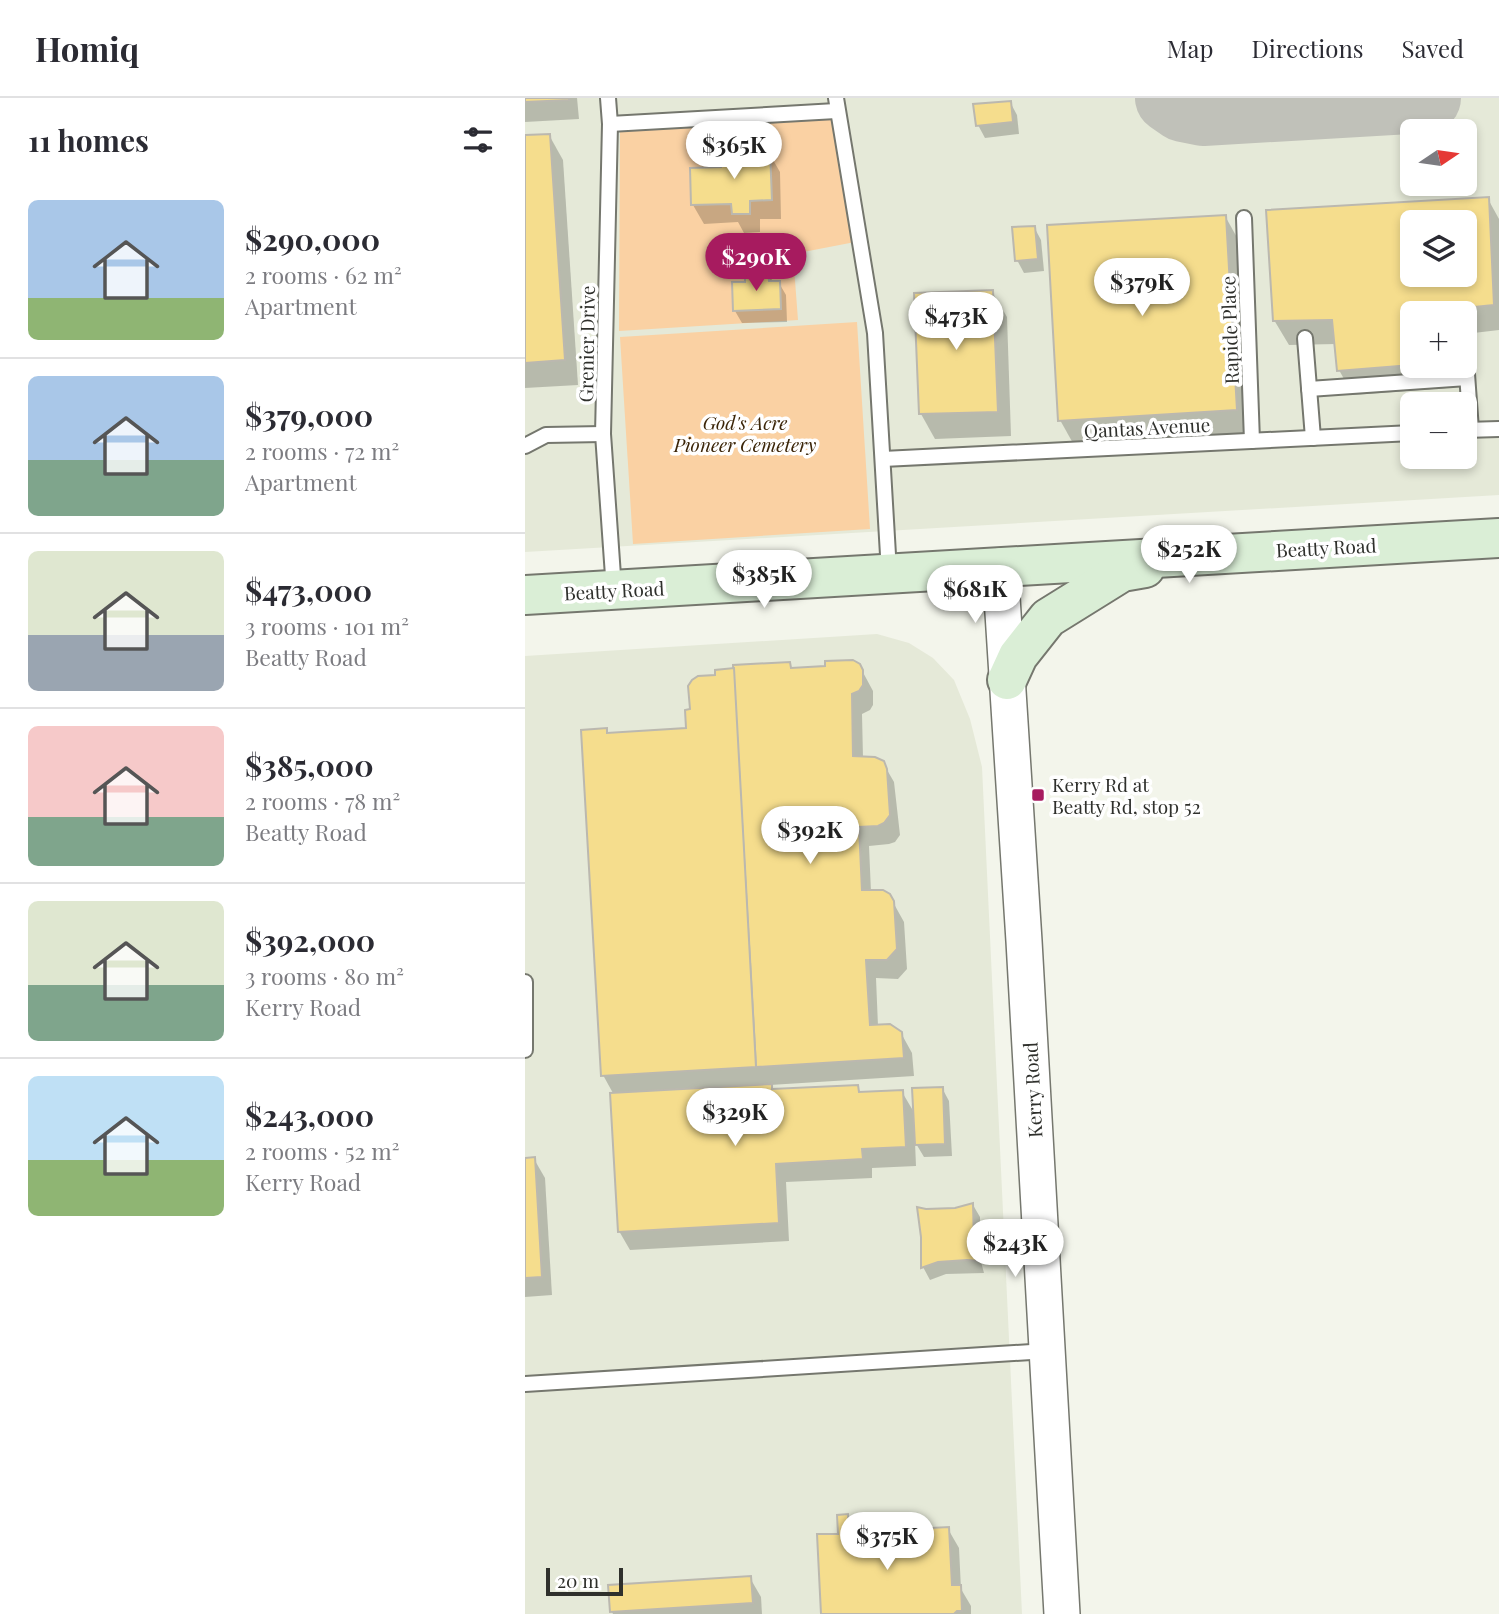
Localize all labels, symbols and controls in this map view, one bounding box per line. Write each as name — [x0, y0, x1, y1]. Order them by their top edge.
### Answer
text: Homiq — [35, 26, 139, 70]
text: Map — [1167, 32, 1213, 64]
text: Directions — [1251, 32, 1364, 64]
text: Saved — [1402, 32, 1464, 64]
north arrow — [1400, 119, 1477, 196]
map controls — [1400, 119, 1477, 469]
text: 11 homes — [28, 120, 149, 160]
icon: filters — [459, 121, 497, 159]
pin: $365K — [685, 122, 783, 181]
text: $365K — [702, 128, 766, 159]
button: layers — [1400, 210, 1477, 287]
text: $290,000 — [245, 219, 380, 259]
icon: home — [84, 228, 168, 312]
pin: $290K — [707, 234, 805, 293]
text: $290K — [721, 240, 791, 271]
pin: $379K — [1093, 258, 1191, 318]
text: 2 rooms · 62 m² — [245, 259, 402, 290]
text: $379K — [1110, 265, 1174, 296]
street label: Rapide Place — [1214, 275, 1244, 385]
street label: Grenier Drive — [572, 285, 600, 403]
text: Apartment — [245, 290, 357, 321]
pin: $473K — [907, 292, 1005, 352]
text: $473K — [924, 299, 988, 330]
button: + — [1400, 301, 1477, 378]
button: − — [1400, 392, 1477, 469]
text: $379,000 — [245, 395, 373, 435]
icon: home — [84, 404, 168, 488]
park label: God's Acre Pioneer Cemetery — [673, 409, 816, 457]
street label: Qantas Avenue — [1083, 411, 1211, 443]
text: 2 rooms · 72 m² — [245, 435, 399, 466]
text: Apartment — [245, 466, 357, 497]
pin: $252K — [1140, 526, 1238, 585]
street label: Beatty Road — [1275, 531, 1377, 563]
text: $252K — [1157, 532, 1221, 563]
pin: $385K — [715, 550, 813, 610]
text: $385K — [732, 557, 796, 588]
pin: $681K — [926, 566, 1024, 625]
text: $473,000 — [245, 570, 372, 610]
text: $681K — [943, 572, 1007, 603]
street label: Beatty Road — [563, 574, 665, 606]
icon: home — [84, 579, 168, 663]
text: 3 rooms · 101 m² — [245, 610, 409, 641]
text: Beatty Road — [245, 641, 367, 672]
text: $385,000 — [245, 745, 374, 785]
icon: home — [84, 754, 168, 838]
place label: Kerry Rd at Beatty Rd, stop 52 — [1052, 771, 1201, 819]
text: 2 rooms · 78 m² — [245, 785, 400, 816]
marker: Kerry Rd at Beatty Rd, stop 52 — [1030, 787, 1046, 803]
pin: $392K — [761, 806, 859, 866]
text: $392K — [777, 813, 843, 844]
text: Beatty Road — [245, 816, 367, 847]
text: $392,000 — [245, 920, 375, 960]
icon: home — [84, 929, 168, 1013]
text: 3 rooms · 80 m² — [245, 960, 404, 991]
text: Kerry Road — [245, 991, 361, 1022]
street label: Kerry Road — [1017, 1041, 1047, 1139]
pin: $329K — [686, 1088, 784, 1148]
text: $243,000 — [245, 1095, 374, 1135]
text: $329K — [702, 1095, 768, 1126]
icon: home — [84, 1104, 168, 1188]
text: 2 rooms · 52 m² — [245, 1135, 399, 1166]
text: Kerry Road — [245, 1166, 361, 1197]
pin: $243K — [966, 1220, 1064, 1279]
text: $243K — [983, 1226, 1047, 1257]
pin: $375K — [838, 1512, 936, 1572]
text: $375K — [856, 1519, 918, 1550]
scale bar — [546, 1565, 623, 1597]
text: 20 m — [557, 1567, 599, 1593]

